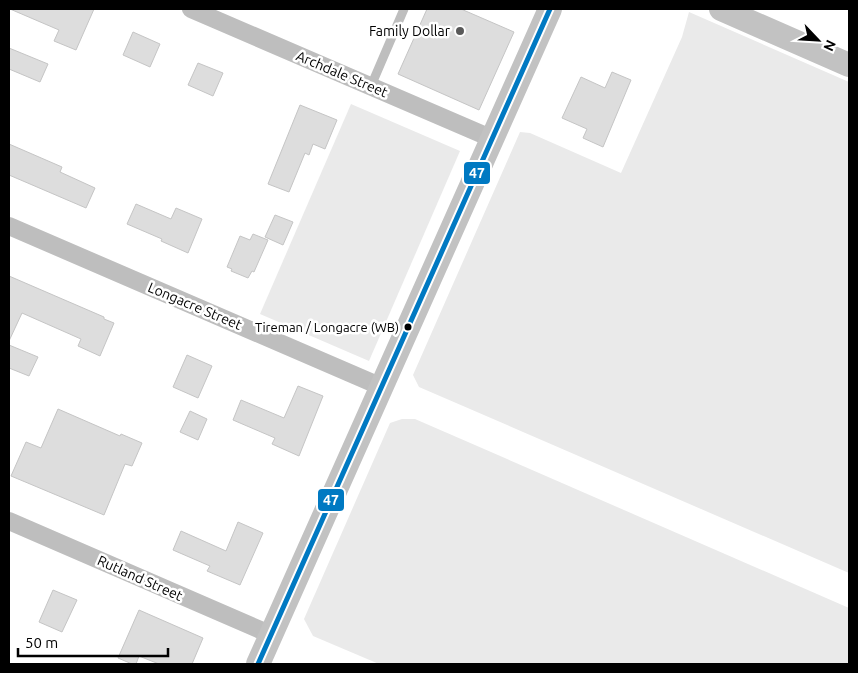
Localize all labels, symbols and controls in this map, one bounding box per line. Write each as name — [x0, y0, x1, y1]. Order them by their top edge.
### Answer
north arrow — [793, 15, 843, 65]
place label: Family Dollar — [369, 23, 451, 39]
marker: Family Dollar — [454, 25, 466, 37]
text: N — [820, 37, 839, 54]
street label: Archdale Street — [294, 47, 391, 101]
line badge: 47 — [463, 161, 491, 185]
text: 47 — [469, 165, 485, 181]
street label: Longacre Street — [146, 279, 245, 333]
place label: Tireman / Longacre (WB) — [255, 320, 399, 335]
marker: Tireman / Longacre (WB) — [403, 322, 413, 332]
line badge: 47 — [317, 488, 345, 512]
text: 47 — [323, 492, 339, 508]
street label: Rutland Street — [95, 552, 186, 604]
scale bar — [18, 626, 168, 658]
text: 50 m — [25, 634, 58, 651]

